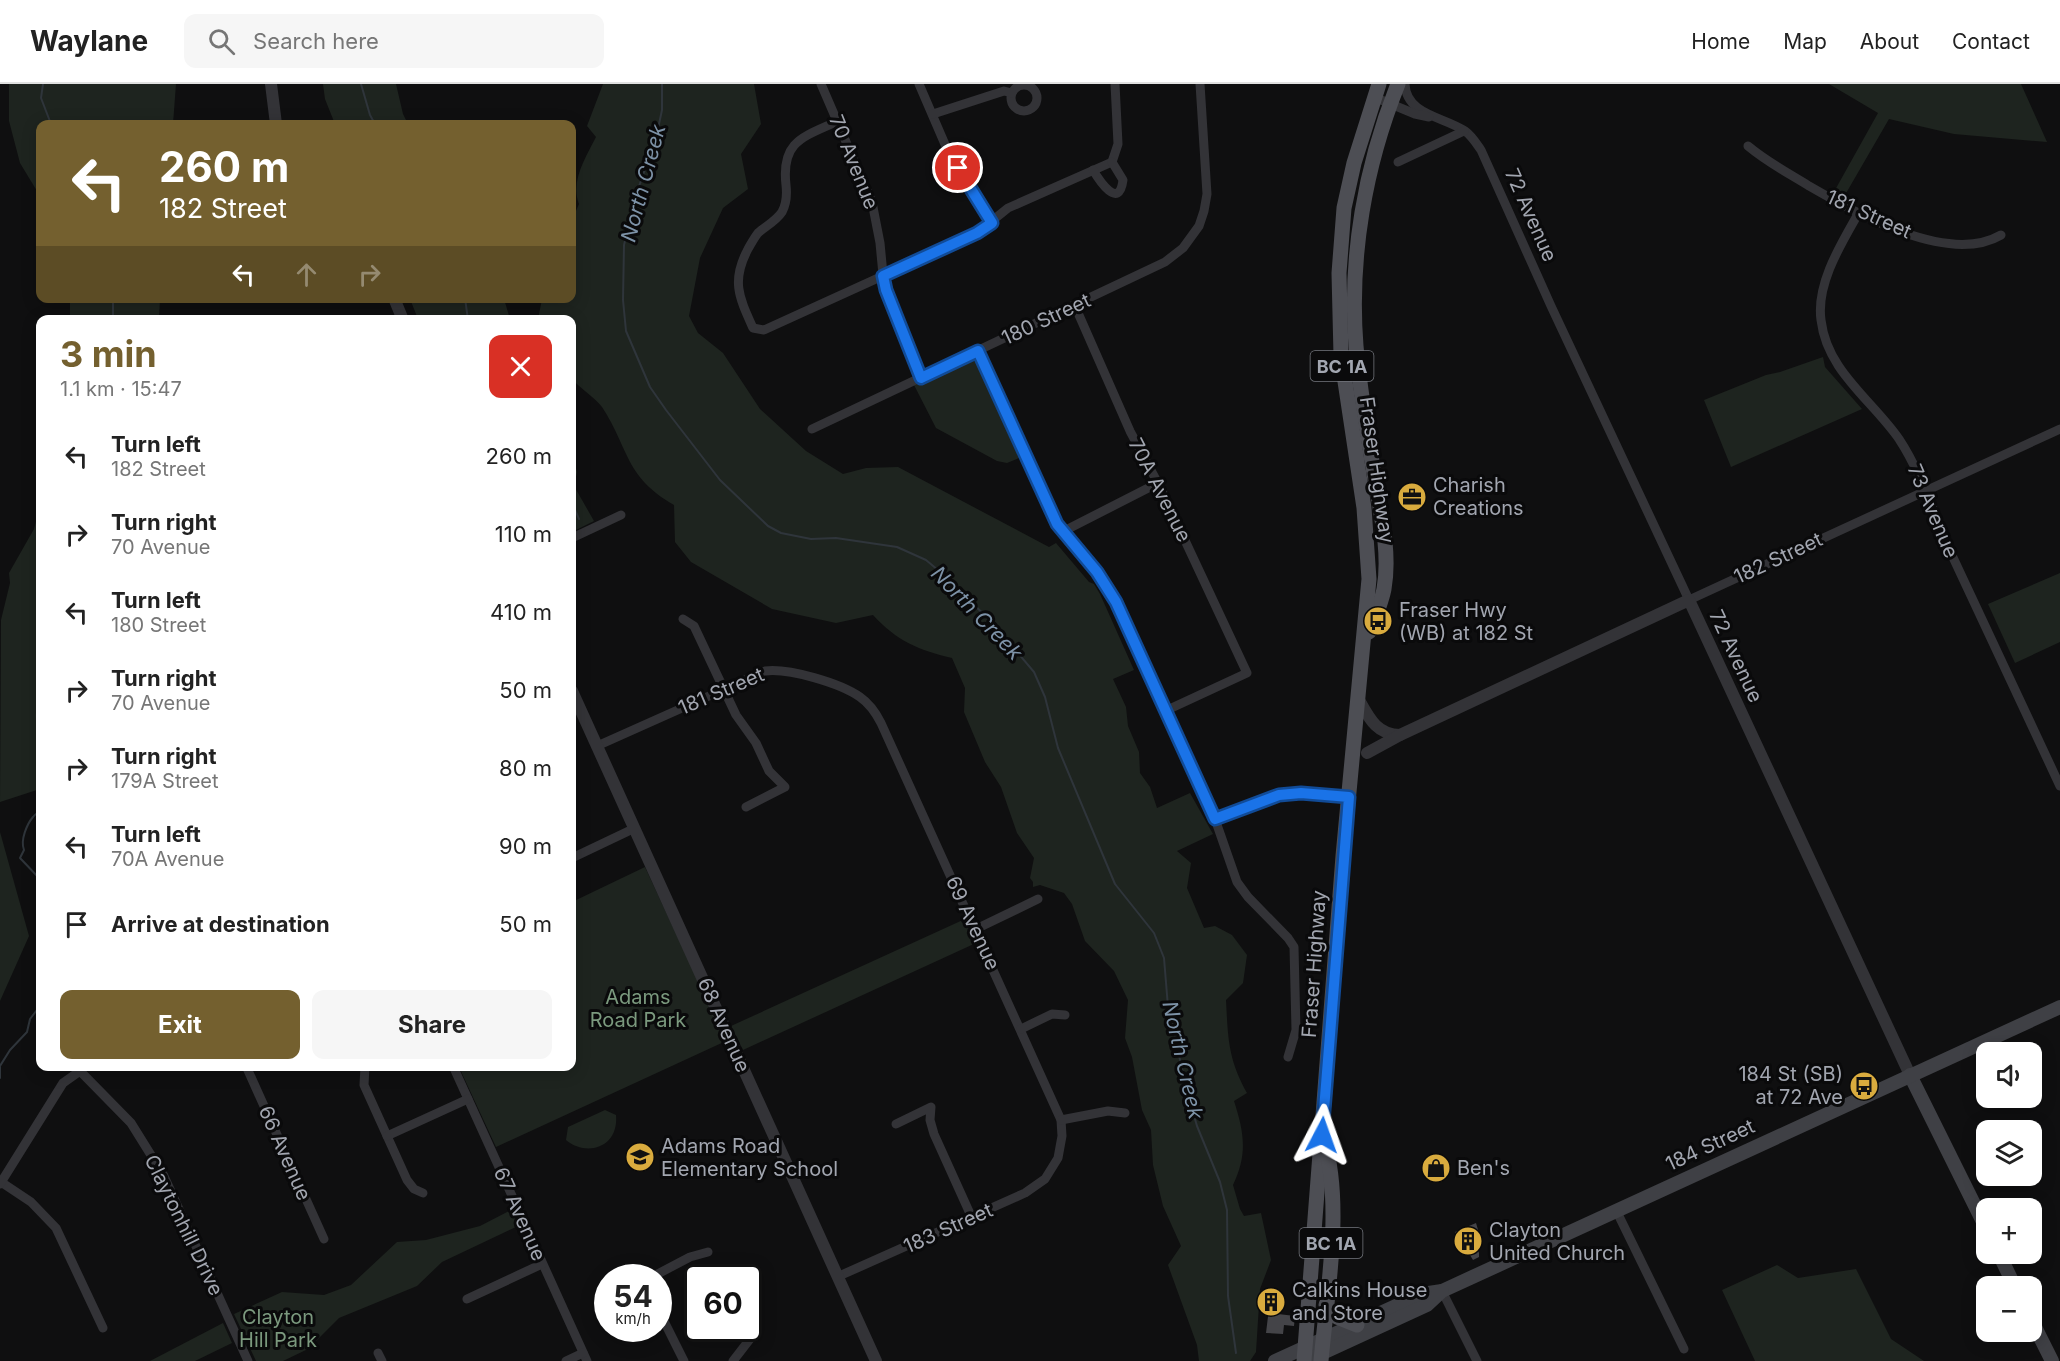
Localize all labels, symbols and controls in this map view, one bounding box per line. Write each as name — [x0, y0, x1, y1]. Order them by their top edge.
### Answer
search box — [184, 14, 604, 68]
text: Waylane — [30, 24, 148, 58]
icon: search — [205, 25, 238, 58]
text: Search here — [253, 28, 379, 54]
text: Home — [1691, 29, 1750, 54]
text: Map — [1783, 29, 1827, 54]
text: About — [1860, 29, 1919, 54]
text: Contact — [1952, 29, 2030, 54]
street label: 70 Avenue — [824, 111, 884, 213]
water label: North Creek — [615, 121, 671, 244]
text: 260 m — [159, 141, 289, 192]
pin — [932, 142, 983, 193]
icon: left — [60, 144, 138, 222]
icon: arrive — [941, 151, 974, 184]
street label: 72 Avenue — [1500, 165, 1562, 265]
street label: 181 Street — [1823, 185, 1916, 244]
text: 182 Street — [159, 192, 287, 225]
icon: left — [227, 258, 260, 291]
icon: ahead — [290, 258, 323, 291]
icon: right — [353, 258, 386, 291]
street label: 180 Street — [998, 288, 1095, 350]
text: 3 min — [60, 332, 157, 376]
button: close — [489, 335, 552, 398]
road number: BC 1A — [1310, 351, 1374, 381]
text: 1.1 km · 15:47 — [60, 377, 182, 401]
street label: Fraser Highway — [1355, 395, 1399, 545]
text: Turn left — [111, 431, 201, 457]
street label: 70A Avenue — [1124, 434, 1196, 546]
icon: left — [60, 440, 93, 473]
text: 260 m — [486, 443, 552, 469]
text: 182 Street — [111, 457, 206, 481]
street label: 73 Avenue — [1903, 461, 1963, 561]
place label: Charish Creations — [1433, 473, 1524, 520]
office icon: Charish Creations — [1396, 481, 1428, 513]
text: Turn right — [111, 509, 217, 535]
icon: right — [60, 518, 93, 551]
text: 110 m — [495, 521, 552, 547]
street label: 182 Street — [1730, 527, 1826, 589]
text: 70 Avenue — [111, 535, 211, 559]
water label: North Creek — [926, 561, 1028, 665]
text: Turn left — [111, 587, 201, 613]
icon: left — [60, 596, 93, 629]
place label: Fraser Hwy (WB) at 182 St — [1399, 598, 1534, 645]
text: 410 m — [490, 599, 552, 625]
bus stop icon: Fraser Hwy (WB) at 182 St — [1362, 605, 1394, 637]
street label: 72 Avenue — [1704, 606, 1768, 706]
text: 180 Street — [111, 613, 206, 637]
street label: 181 Street — [675, 662, 768, 720]
text: Turn right — [111, 665, 217, 691]
icon: right — [60, 674, 93, 707]
text: 50 m — [499, 677, 552, 703]
text: 70 Avenue — [111, 691, 211, 715]
text: Turn right — [111, 743, 217, 769]
icon: right — [60, 752, 93, 785]
text: 80 m — [499, 755, 552, 781]
text: 179A Street — [111, 769, 219, 793]
text: Turn left — [111, 821, 201, 847]
icon: left — [60, 830, 93, 863]
text: 90 m — [499, 833, 552, 859]
text: 70A Avenue — [111, 847, 224, 871]
street label: 69 Avenue — [941, 872, 1005, 974]
street label: Fraser Highway — [1297, 889, 1331, 1039]
icon: arrive — [60, 908, 93, 941]
text: Arrive at destination — [111, 911, 330, 937]
text: 50 m — [499, 911, 552, 937]
street label: 68 Avenue — [693, 974, 755, 1076]
park label: Adams Road Park — [590, 985, 686, 1032]
button: Exit — [60, 990, 300, 1059]
button: Share — [312, 990, 552, 1059]
water label: North Creek — [1157, 998, 1209, 1122]
map controls — [1976, 1042, 2042, 1342]
button: sound — [1976, 1042, 2042, 1108]
place label: 184 St (SB) at 72 Ave — [1738, 1062, 1843, 1109]
bus stop icon: 184 St (SB) at 72 Ave — [1848, 1070, 1880, 1102]
street label: 66 Avenue — [254, 1102, 316, 1204]
position arrow — [1290, 1103, 1354, 1167]
street label: 184 Street — [1662, 1114, 1759, 1176]
button: layers — [1976, 1120, 2042, 1186]
place label: Adams Road Elementary School — [661, 1134, 838, 1181]
school or university icon: Adams Road Elementary School — [624, 1141, 656, 1173]
street label: Claytonhill Drive — [140, 1151, 228, 1299]
shop icon: Ben's — [1420, 1152, 1452, 1184]
place label: Ben's — [1457, 1156, 1510, 1180]
street label: 67 Avenue — [489, 1164, 551, 1264]
street label: 183 Street — [900, 1198, 997, 1258]
button: + — [1976, 1198, 2042, 1264]
place label: Clayton United Church — [1489, 1218, 1625, 1265]
building icon: Clayton United Church — [1452, 1225, 1484, 1257]
road number: BC 1A — [1300, 1228, 1362, 1258]
speed limit sign: 60 — [684, 1264, 762, 1342]
button: − — [1976, 1276, 2042, 1342]
text: 54 — [613, 1278, 653, 1314]
place label: Calkins House and Store — [1292, 1278, 1427, 1325]
building icon: Calkins House and Store — [1255, 1286, 1287, 1318]
park label: Clayton Hill Park — [239, 1305, 317, 1352]
text: km/h — [615, 1309, 651, 1328]

